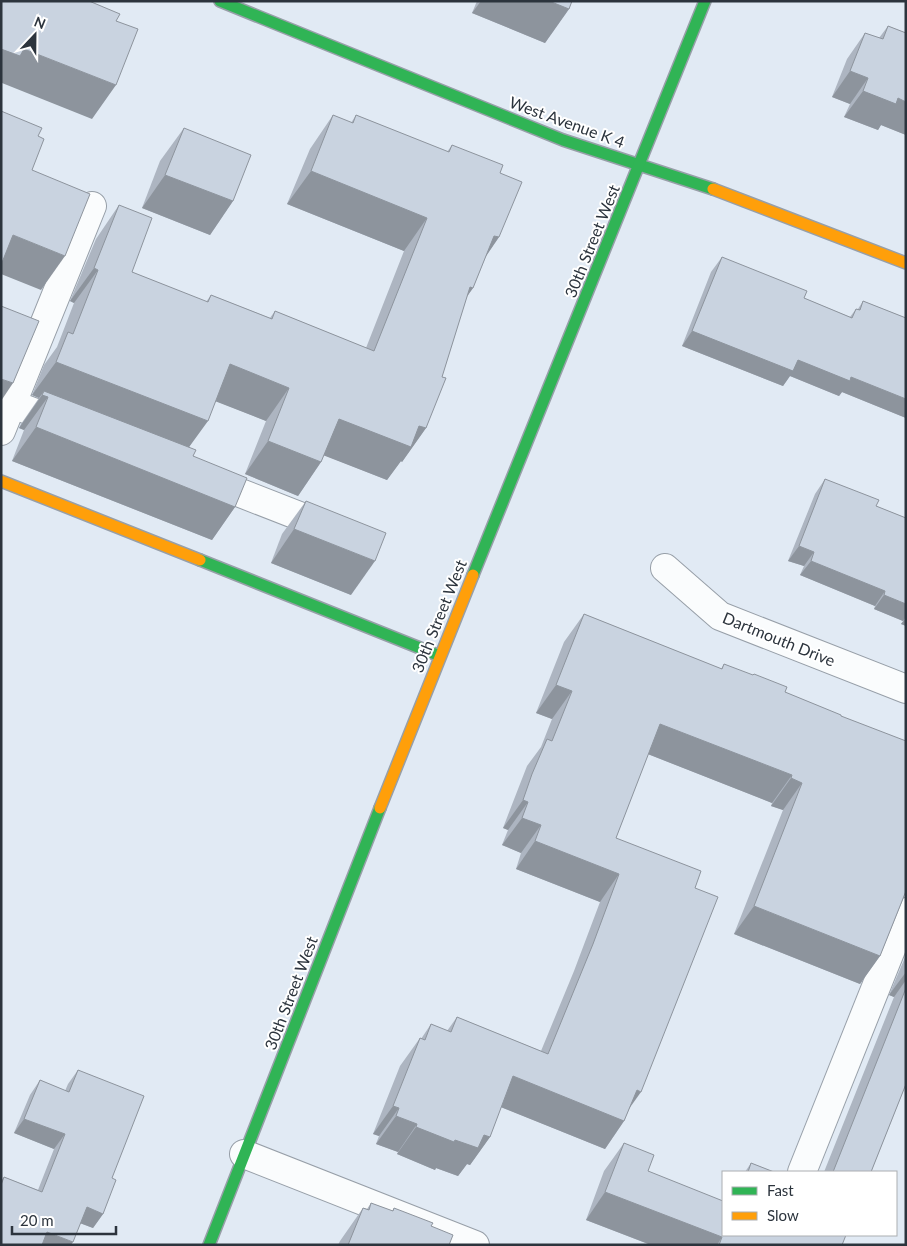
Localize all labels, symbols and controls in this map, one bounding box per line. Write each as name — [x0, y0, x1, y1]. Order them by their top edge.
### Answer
north arrow — [10, 10, 60, 60]
text: N — [32, 13, 48, 32]
street label: West Avenue K 4 — [507, 92, 627, 151]
street label: 30th Street West — [560, 181, 623, 300]
street label: 30th Street West — [407, 556, 470, 675]
street label: Dartmouth Drive — [720, 607, 838, 670]
street label: 30th Street West — [260, 933, 321, 1052]
legend — [722, 1171, 897, 1236]
text: Fast — [767, 1181, 794, 1199]
scale bar — [12, 1204, 116, 1236]
text: Slow — [767, 1206, 799, 1224]
text: 20 m — [20, 1211, 54, 1229]

